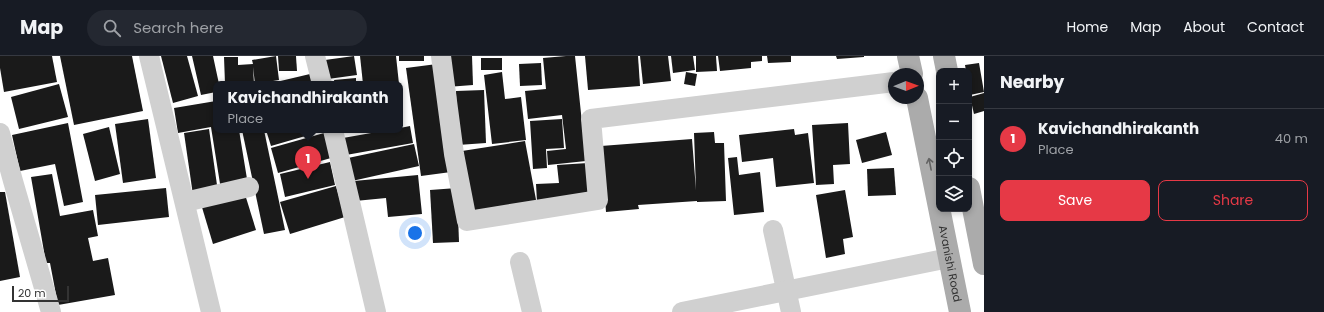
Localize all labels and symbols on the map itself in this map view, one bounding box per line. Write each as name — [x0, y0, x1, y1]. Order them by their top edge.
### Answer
north arrow — [888, 68, 924, 104]
pin: 1 — [295, 146, 321, 179]
one-way arrow — [925, 158, 933, 171]
your location — [405, 223, 425, 243]
street label: Avanishi Road — [935, 224, 966, 303]
scale bar — [12, 284, 69, 303]

